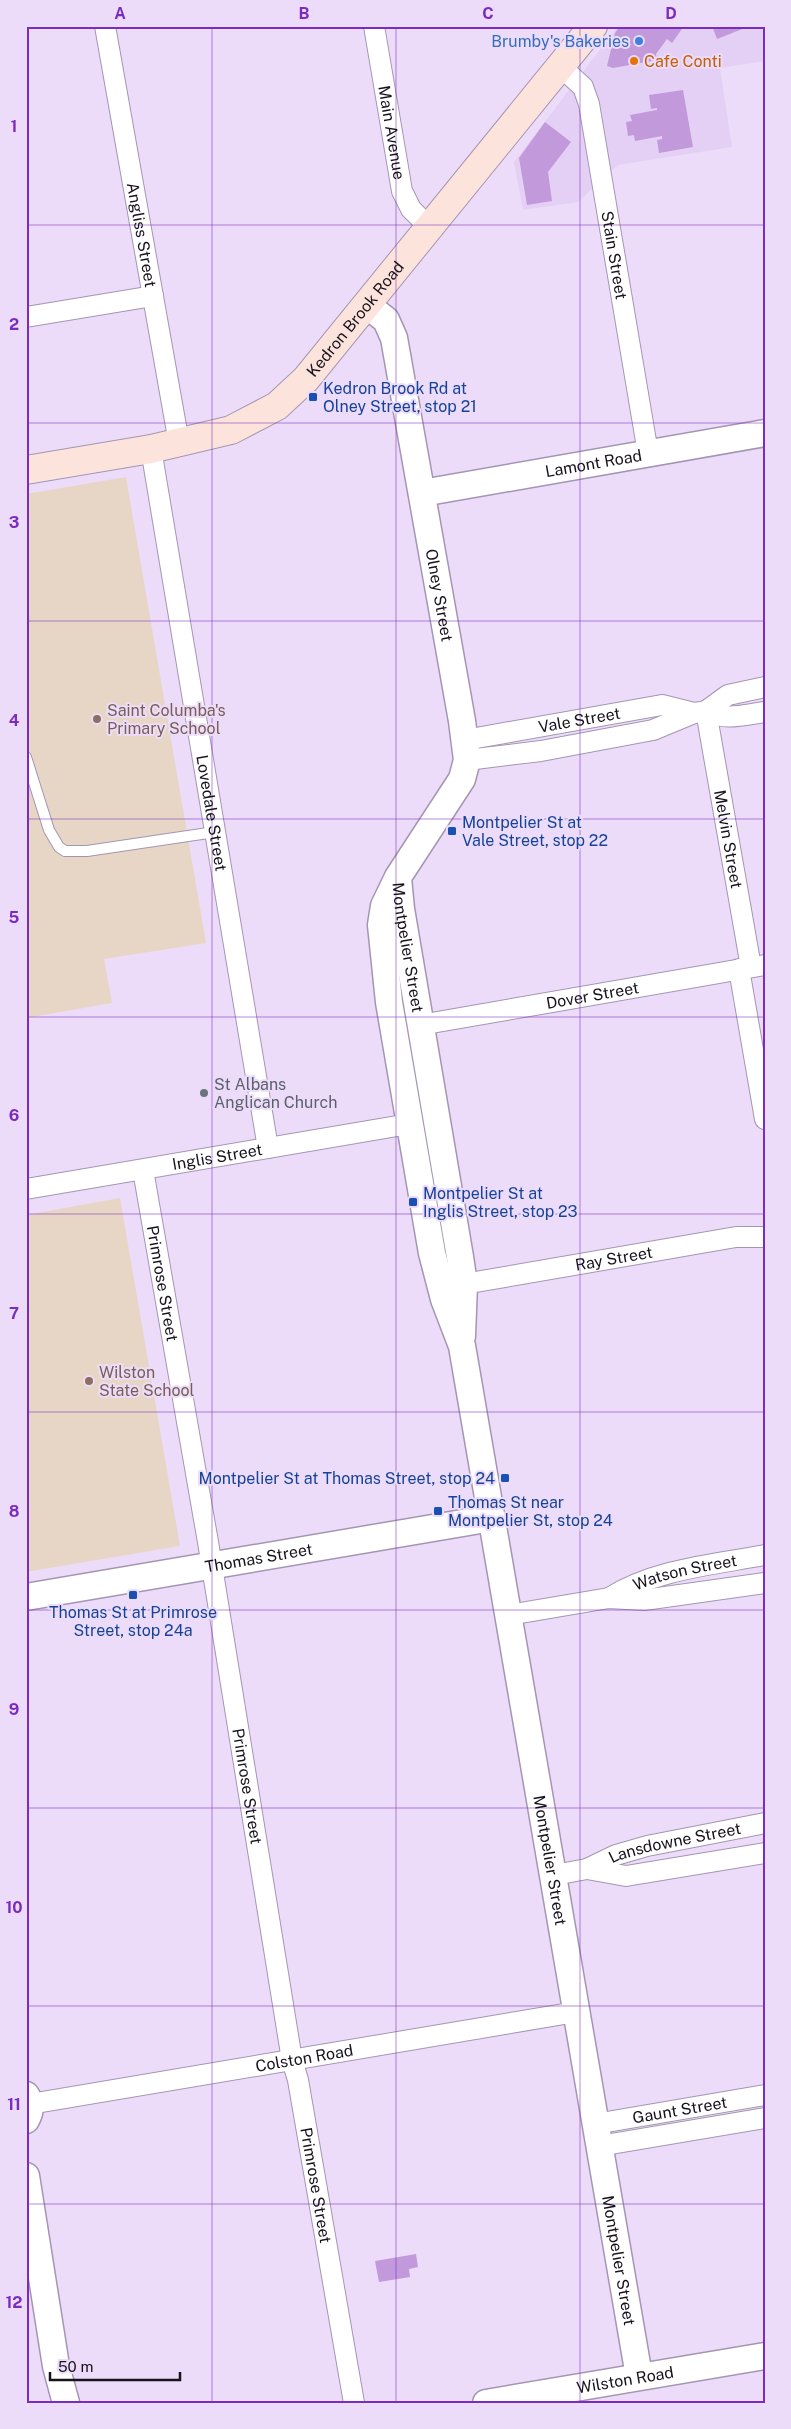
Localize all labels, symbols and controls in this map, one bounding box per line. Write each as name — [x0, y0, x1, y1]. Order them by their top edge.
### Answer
text: A — [114, 4, 126, 23]
text: B — [299, 4, 310, 23]
text: C — [482, 4, 494, 23]
text: D — [665, 4, 677, 23]
place label: Brumby's Bakeries — [491, 32, 629, 51]
marker: Brumby's Bakeries — [633, 35, 645, 47]
place label: Cafe Conti — [644, 52, 722, 71]
marker: Cafe Conti — [628, 55, 640, 67]
street label: Main Avenue — [374, 84, 409, 181]
text: 1 — [11, 117, 17, 136]
street label: Angliss Street — [123, 181, 160, 289]
street label: Stain Street — [597, 210, 631, 301]
street label: Kedron Brook Road — [303, 258, 408, 381]
text: 2 — [9, 315, 19, 334]
place label: Kedron Brook Rd at Olney Street, stop 21 — [323, 379, 477, 416]
marker: Kedron Brook Rd at Olney Street, stop 21 — [307, 391, 319, 403]
street label: Lamont Road — [544, 446, 643, 481]
text: 3 — [9, 513, 19, 532]
street label: Olney Street — [422, 547, 457, 643]
place label: Saint Columba's Primary School — [107, 701, 226, 738]
street label: Vale Street — [537, 704, 622, 737]
text: 4 — [9, 711, 20, 730]
marker: Saint Columba's Primary School — [91, 713, 103, 725]
street label: Lovedale Street — [192, 754, 230, 872]
street label: Melvin Street — [710, 788, 746, 890]
place label: Montpelier St at Vale Street, stop 22 — [462, 813, 608, 850]
marker: Montpelier St at Vale Street, stop 22 — [446, 825, 458, 837]
street label: Montpelier Street — [388, 881, 427, 1014]
text: 5 — [9, 908, 20, 927]
street label: Dover Street — [545, 978, 640, 1013]
place label: St Albans Anglican Church — [214, 1075, 337, 1112]
marker: St Albans Anglican Church — [198, 1087, 210, 1099]
text: 6 — [9, 1106, 19, 1125]
street label: Inglis Street — [171, 1140, 264, 1174]
place label: Montpelier St at Inglis Street, stop 23 — [423, 1184, 578, 1221]
marker: Montpelier St at Inglis Street, stop 23 — [407, 1196, 419, 1208]
street label: Primrose Street — [143, 1224, 182, 1343]
street label: Ray Street — [574, 1243, 654, 1275]
text: 7 — [9, 1304, 19, 1323]
place label: Wilston State School — [99, 1363, 195, 1400]
marker: Wilston State School — [83, 1375, 95, 1387]
place label: Montpelier St at Thomas Street, stop 24 — [199, 1469, 495, 1488]
marker: Montpelier St at Thomas Street, stop 24 — [499, 1472, 511, 1484]
place label: Thomas St near Montpelier St, stop 24 — [448, 1493, 613, 1530]
text: 8 — [9, 1502, 20, 1521]
marker: Thomas St near Montpelier St, stop 24 — [432, 1505, 444, 1517]
street label: Thomas Street — [203, 1540, 314, 1577]
street label: Watson Street — [630, 1551, 738, 1594]
marker: Thomas St at Primrose Street, stop 24a — [127, 1589, 139, 1601]
place label: Thomas St at Primrose Street, stop 24a — [49, 1603, 217, 1640]
text: 9 — [9, 1700, 19, 1719]
street label: Primrose Street — [228, 1727, 266, 1846]
street label: Montpelier Street — [529, 1794, 570, 1927]
street label: Lansdowne Street — [606, 1819, 743, 1867]
text: 10 — [5, 1898, 23, 1917]
street label: Colston Road — [254, 2041, 354, 2076]
street label: Gaunt Street — [631, 2093, 729, 2127]
text: 11 — [7, 2095, 21, 2114]
street label: Primrose Street — [296, 2126, 335, 2245]
street label: Montpelier Street — [598, 2194, 639, 2327]
text: 12 — [5, 2293, 23, 2312]
scale bar — [50, 2349, 180, 2381]
text: 50 m — [58, 2358, 93, 2375]
street label: Wilston Road — [575, 2363, 675, 2398]

